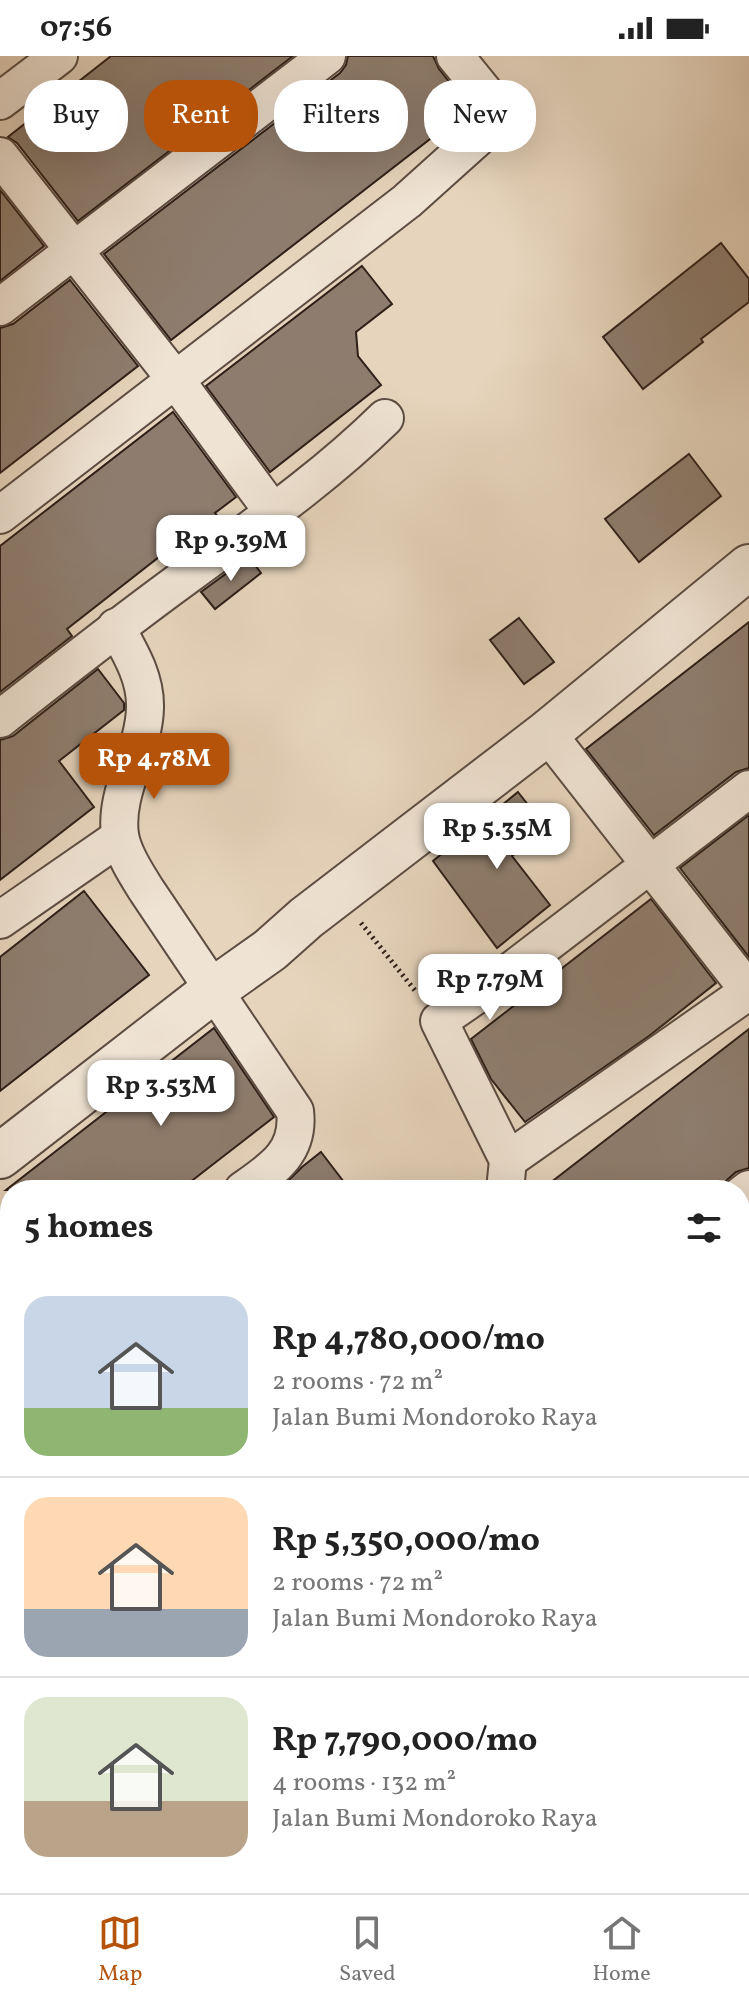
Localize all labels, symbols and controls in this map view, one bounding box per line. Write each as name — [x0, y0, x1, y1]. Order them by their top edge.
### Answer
text: 07:56 — [40, 7, 112, 49]
chip: Buy — [24, 80, 128, 152]
chip: Rent — [144, 80, 258, 152]
chip: Filters — [274, 80, 408, 152]
chip: New — [424, 80, 536, 152]
pin: Rp 9.39M — [148, 515, 314, 583]
text: Rp 9.39M — [174, 523, 288, 559]
pin: Rp 4.78M — [71, 733, 237, 801]
text: Rp 4.78M — [97, 741, 211, 777]
pin: Rp 5.35M — [414, 803, 580, 871]
text: Rp 5.35M — [442, 811, 552, 847]
pin: Rp 7.79M — [407, 954, 573, 1022]
text: Rp 7.79M — [436, 962, 544, 998]
pin: Rp 3.53M — [78, 1060, 244, 1128]
text: Rp 3.53M — [105, 1068, 217, 1104]
text: 5 homes — [24, 1205, 154, 1252]
icon: filters — [682, 1206, 726, 1250]
text: Rp 4,780,000/mo — [272, 1317, 545, 1364]
icon: home — [88, 1328, 184, 1424]
text: 2 rooms · 72 m² — [272, 1364, 443, 1400]
text: Jalan Bumi Mondoroko Raya — [272, 1400, 598, 1436]
text: Rp 5,350,000/mo — [272, 1518, 540, 1565]
icon: home — [88, 1529, 184, 1625]
text: 2 rooms · 72 m² — [272, 1565, 443, 1601]
text: Jalan Bumi Mondoroko Raya — [272, 1601, 598, 1637]
text: Rp 7,790,000/mo — [272, 1718, 537, 1765]
icon: home — [88, 1729, 184, 1825]
text: 4 rooms · 132 m² — [272, 1765, 456, 1801]
text: Jalan Bumi Mondoroko Raya — [272, 1801, 598, 1837]
tab: Map — [98, 1911, 142, 1990]
tab: Saved — [339, 1911, 396, 1990]
tab: Home — [592, 1911, 651, 1990]

